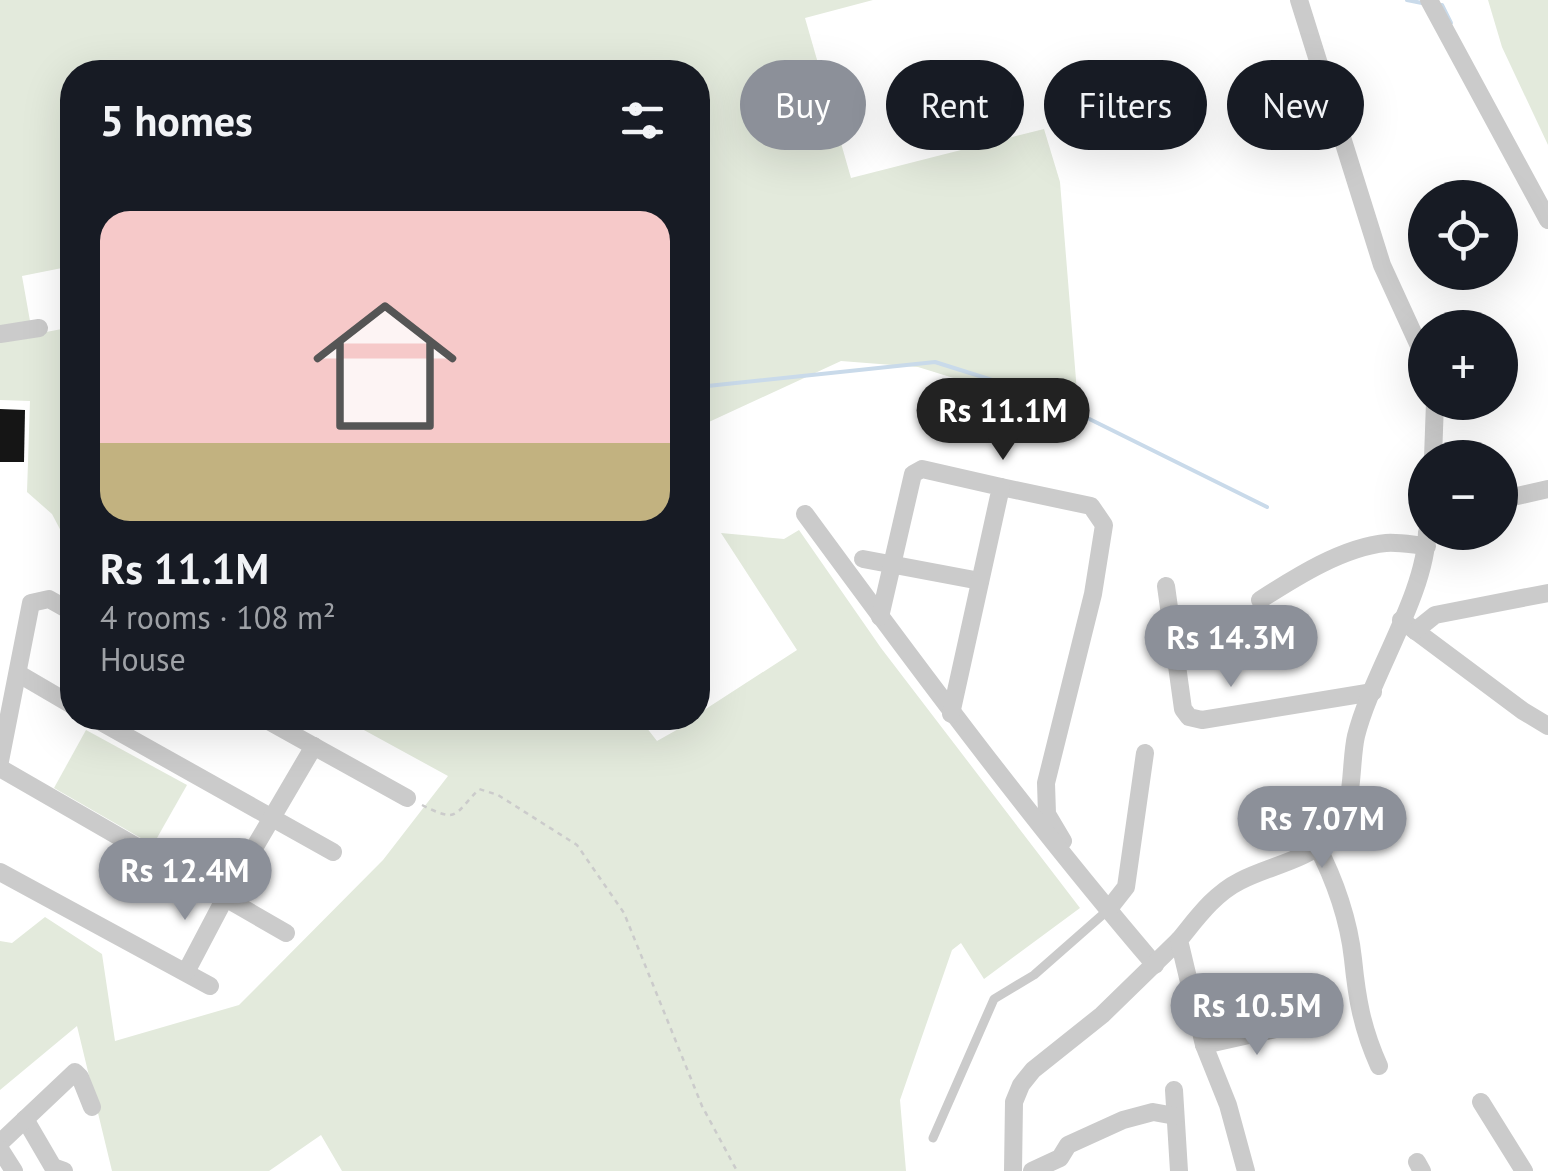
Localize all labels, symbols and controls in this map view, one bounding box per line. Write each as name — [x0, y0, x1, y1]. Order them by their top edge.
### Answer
chip: Buy — [740, 60, 866, 150]
chip: Rent — [886, 60, 1024, 150]
chip: Filters — [1044, 60, 1207, 150]
chip: New — [1227, 60, 1364, 150]
text: 5 homes — [100, 93, 253, 148]
icon: filters — [615, 93, 670, 148]
map controls — [1408, 180, 1518, 550]
button: locate — [1408, 180, 1518, 290]
icon: home — [295, 276, 475, 456]
button: + — [1408, 310, 1518, 420]
pin: Rs 11.1M — [900, 378, 1106, 463]
text: Rs 11.1M — [939, 389, 1067, 431]
button: − — [1408, 440, 1518, 550]
text: Rs 11.1M — [100, 541, 269, 596]
text: 4 rooms · 108 m² — [100, 596, 336, 638]
pin: Rs 14.3M — [1128, 605, 1334, 690]
text: Rs 14.3M — [1167, 616, 1295, 658]
text: House — [100, 638, 186, 680]
pin: Rs 7.07M — [1219, 786, 1425, 871]
text: Rs 7.07M — [1260, 797, 1384, 839]
pin: Rs 12.4M — [82, 838, 288, 923]
text: Rs 12.4M — [121, 849, 249, 891]
pin: Rs 10.5M — [1154, 973, 1360, 1058]
text: Rs 10.5M — [1193, 984, 1321, 1026]

